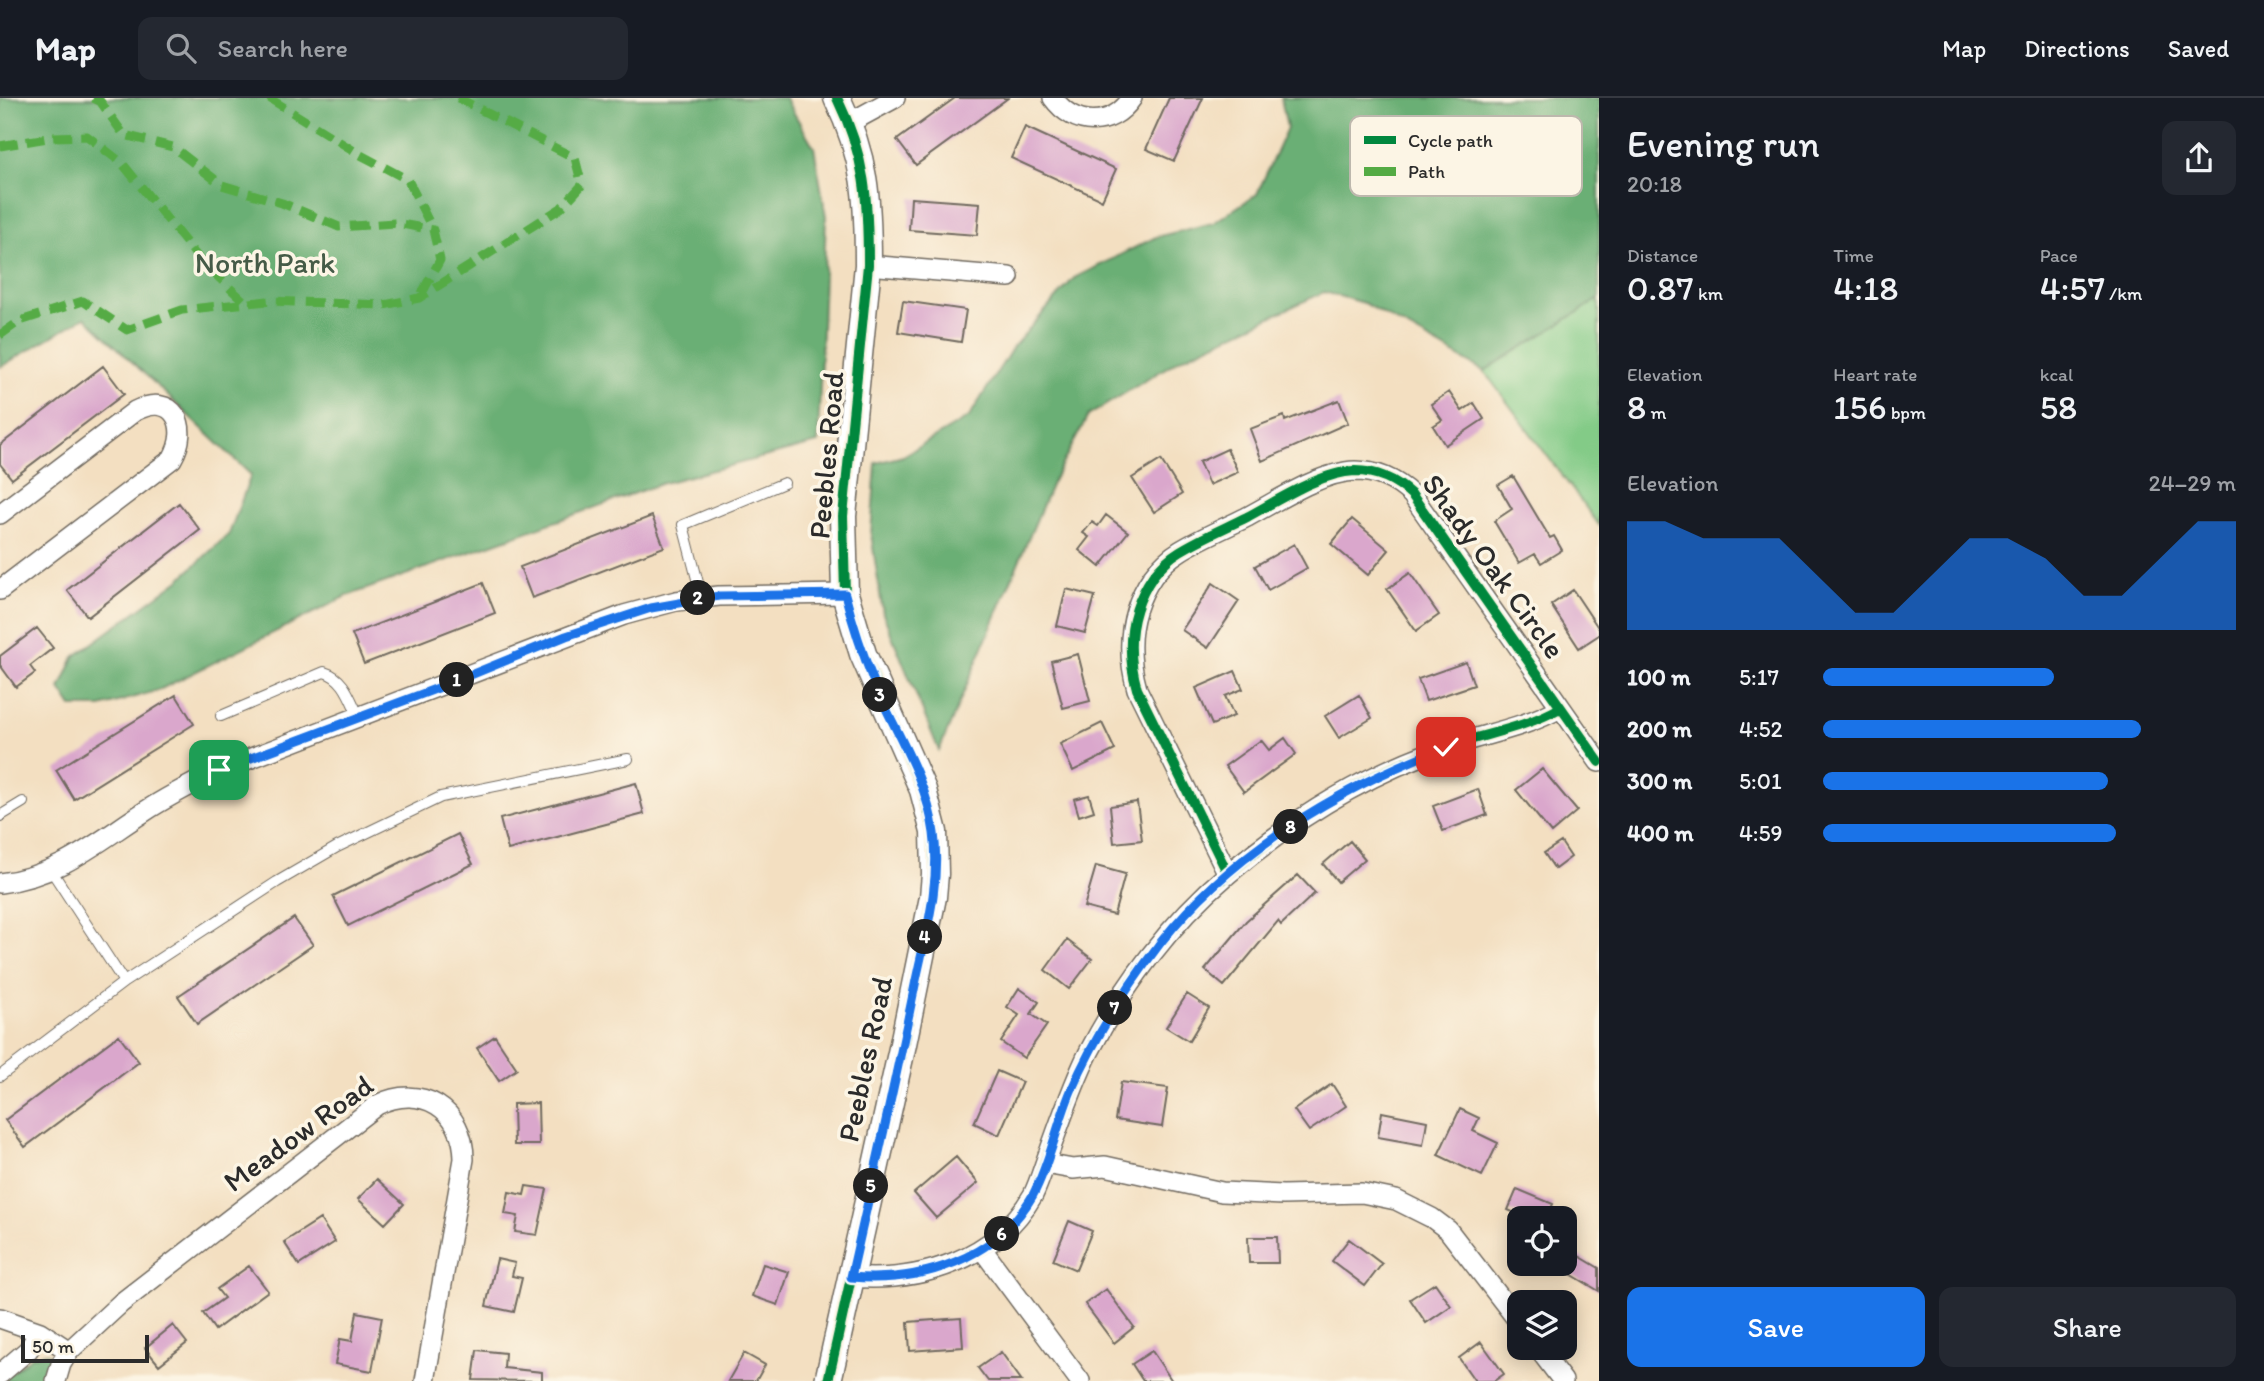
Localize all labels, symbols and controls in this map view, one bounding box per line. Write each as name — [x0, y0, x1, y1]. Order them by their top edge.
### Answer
search box — [138, 17, 628, 80]
text: Map — [35, 29, 96, 68]
icon: search — [162, 29, 200, 67]
text: Search here — [218, 32, 348, 64]
text: Map — [1942, 34, 1986, 63]
text: Directions — [2024, 34, 2130, 63]
text: Saved — [2168, 34, 2229, 63]
legend — [1350, 116, 1582, 196]
text: Evening run — [1627, 121, 1820, 167]
button: share — [2162, 121, 2236, 195]
text: Cycle path — [1408, 129, 1493, 152]
text: Path — [1408, 160, 1445, 183]
text: 20:18 — [1627, 170, 1682, 198]
park label: North Park — [195, 244, 335, 281]
text: Distance — [1627, 244, 1698, 267]
text: Time — [1833, 244, 1874, 267]
text: Pace — [2040, 244, 2078, 267]
text: 0.87 — [1627, 267, 1694, 309]
text: 4:18 — [1833, 267, 1898, 309]
text: 4:57 — [2040, 267, 2105, 309]
text: km — [1694, 282, 1723, 305]
text: /km — [2105, 282, 2142, 305]
text: Elevation — [1627, 363, 1703, 386]
text: Heart rate — [1833, 363, 1917, 386]
text: kcal — [2040, 363, 2073, 386]
street label: Peebles Road — [800, 369, 852, 540]
text: 8 — [1627, 386, 1646, 428]
text: 156 — [1833, 386, 1886, 428]
text: 58 — [2040, 386, 2077, 428]
text: m — [1646, 401, 1666, 424]
text: bpm — [1886, 401, 1926, 424]
street label: Shady Oak Circle — [1415, 466, 1573, 666]
text: Elevation — [1627, 469, 1718, 497]
text: 24–29 m — [2149, 469, 2236, 497]
pin: 2 — [680, 580, 716, 616]
text: 2 — [693, 586, 703, 609]
pin: 1 — [440, 662, 475, 698]
text: 100 m — [1627, 663, 1691, 691]
text: 5:17 — [1739, 663, 1779, 691]
text: 1 — [452, 668, 461, 691]
pin: 3 — [862, 678, 898, 712]
text: 3 — [874, 683, 885, 706]
text: 200 m — [1627, 715, 1692, 743]
text: 4:52 — [1739, 715, 1783, 743]
pin — [1416, 717, 1476, 777]
icon: check — [1427, 728, 1465, 766]
pin — [189, 740, 249, 800]
icon: arrive — [200, 751, 238, 789]
text: 300 m — [1627, 767, 1692, 795]
text: 5:01 — [1739, 767, 1782, 795]
pin: 8 — [1274, 810, 1308, 844]
text: 8 — [1285, 815, 1296, 838]
text: 400 m — [1627, 819, 1694, 847]
text: 4:59 — [1739, 819, 1783, 847]
pin: 4 — [908, 920, 942, 954]
text: 4 — [919, 925, 930, 948]
street label: Peebles Road — [829, 972, 901, 1145]
pin: 7 — [1098, 990, 1132, 1026]
text: 7 — [1110, 996, 1119, 1019]
street label: Meadow Road — [216, 1066, 380, 1200]
pin: 5 — [854, 1168, 888, 1204]
text: 5 — [866, 1174, 875, 1197]
map controls — [1507, 1206, 1577, 1360]
button: locate — [1507, 1206, 1577, 1276]
pin: 6 — [984, 1216, 1020, 1252]
text: 6 — [996, 1222, 1007, 1245]
button: Save — [1627, 1287, 1925, 1367]
button: Share — [1939, 1287, 2236, 1367]
button: layers — [1507, 1290, 1577, 1360]
scale bar — [21, 1332, 149, 1364]
text: 50 m — [32, 1335, 74, 1358]

